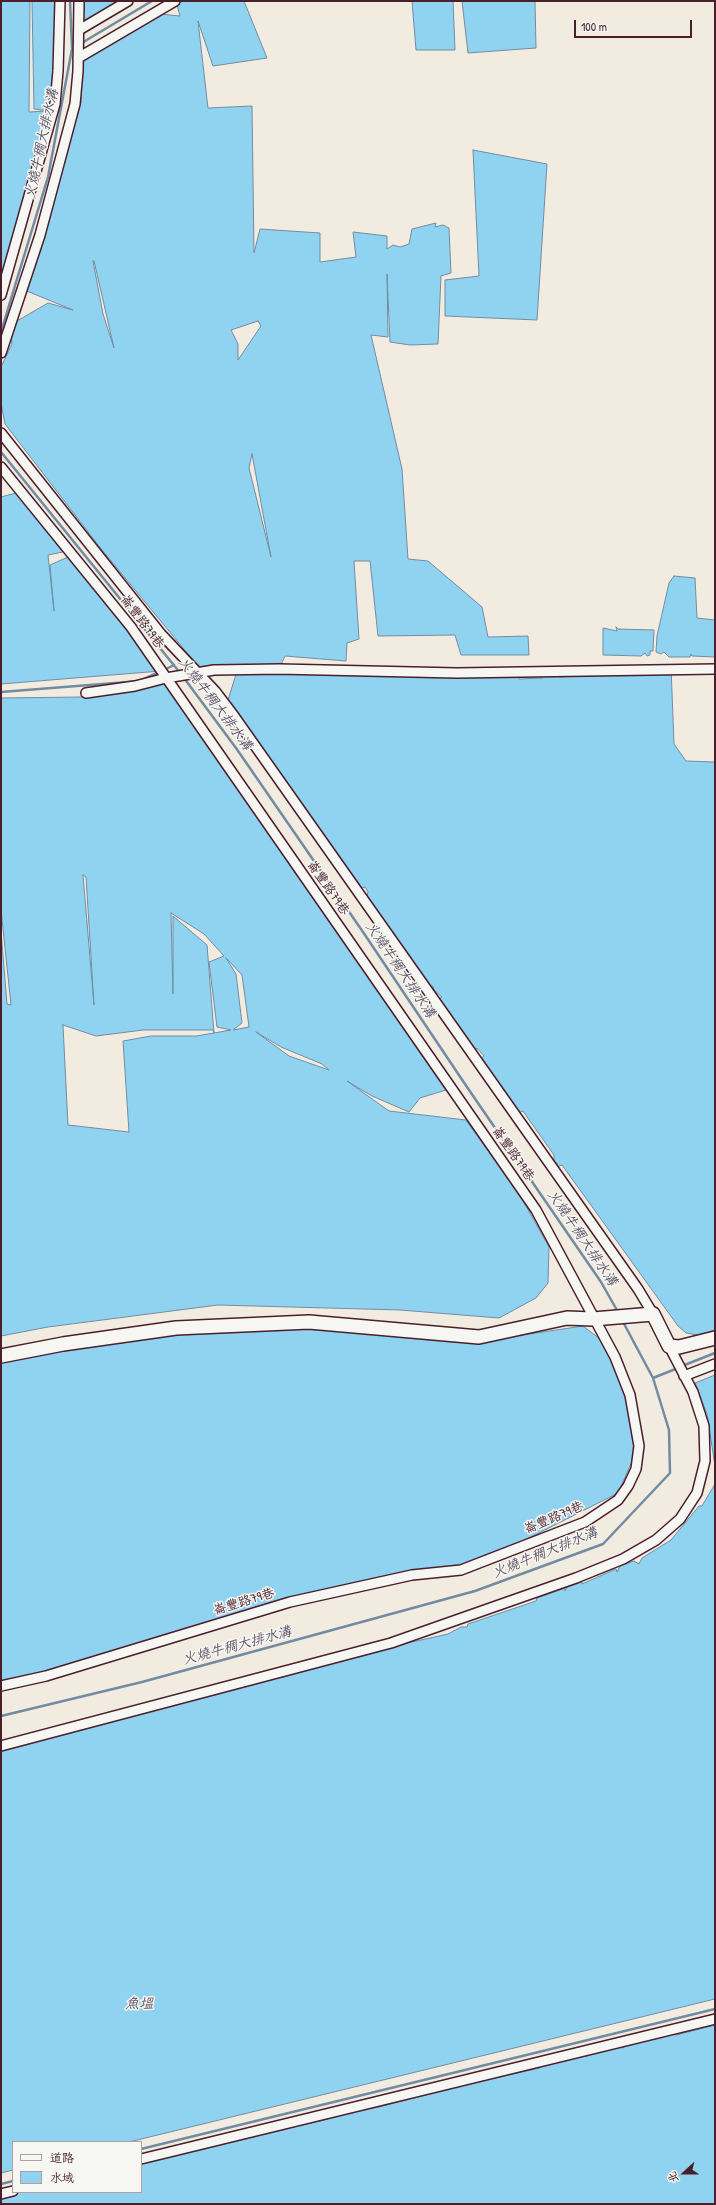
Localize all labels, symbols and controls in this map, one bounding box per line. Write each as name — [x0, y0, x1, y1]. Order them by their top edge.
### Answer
scale bar — [576, 12, 694, 38]
text: 100 m — [581, 18, 607, 35]
water label: 火燒牛稠大排水溝 — [22, 87, 62, 201]
street label: 崙豐路79巷 — [117, 592, 167, 652]
water label: 火燒牛稠大排水溝 — [175, 654, 255, 754]
street label: 崙豐路79巷 — [303, 858, 353, 918]
water label: 火燒牛稠大排水溝 — [362, 919, 438, 1021]
street label: 崙豐路79巷 — [488, 1124, 538, 1184]
water label: 火燒牛稠大排水溝 — [544, 1187, 620, 1289]
street label: 崙豐路79巷 — [522, 1498, 586, 1538]
water label: 火燒牛稠大排水溝 — [490, 1524, 600, 1582]
street label: 崙豐路79巷 — [211, 1585, 277, 1619]
water label: 火燒牛稠大排水溝 — [181, 1623, 293, 1669]
water label: 魚塭 — [125, 1996, 153, 2012]
legend — [12, 2141, 142, 2193]
text: 道路 — [50, 2149, 74, 2166]
north arrow — [664, 2153, 704, 2193]
text: 水域 — [50, 2169, 74, 2186]
text: 北 — [664, 2170, 681, 2185]

